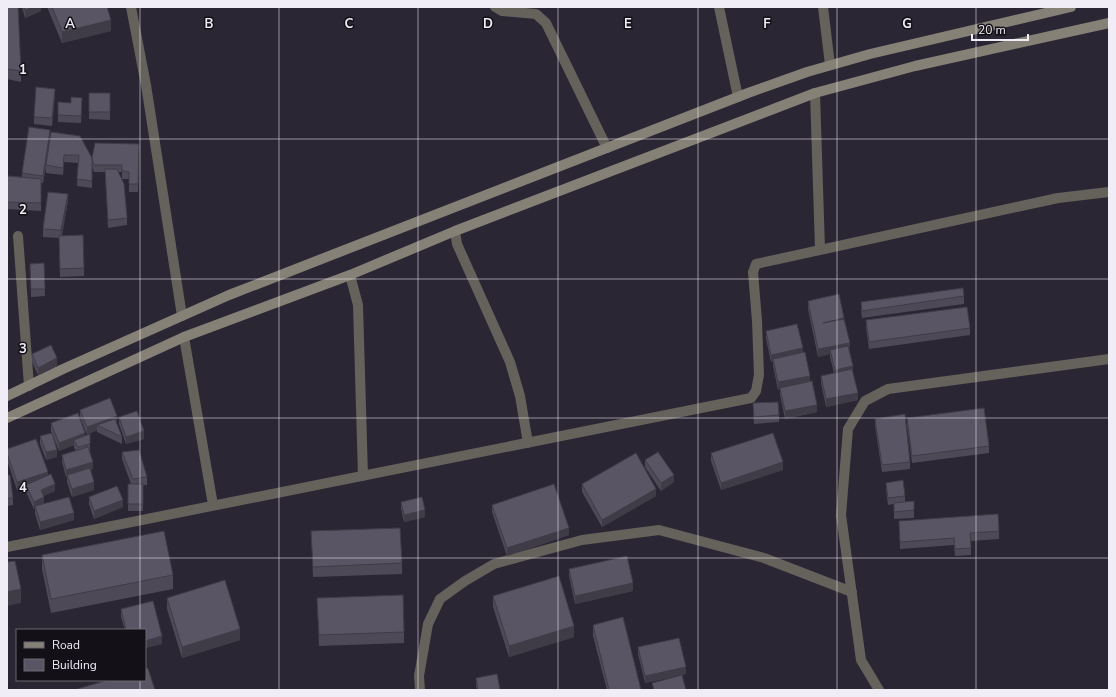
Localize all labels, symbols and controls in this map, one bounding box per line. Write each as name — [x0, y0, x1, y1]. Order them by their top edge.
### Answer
text: A — [65, 15, 75, 33]
text: B — [205, 15, 214, 33]
text: C — [345, 15, 354, 33]
text: D — [483, 15, 493, 33]
text: E — [624, 15, 632, 33]
text: F — [763, 15, 771, 33]
text: G — [902, 15, 912, 33]
scale bar — [972, 16, 1028, 42]
text: 20 m — [978, 22, 1006, 38]
text: 1 — [19, 61, 27, 79]
text: 2 — [19, 201, 27, 219]
text: 3 — [19, 340, 27, 358]
text: 4 — [19, 479, 27, 497]
legend — [16, 629, 146, 681]
text: Road — [52, 637, 80, 653]
text: Building — [52, 657, 97, 673]

